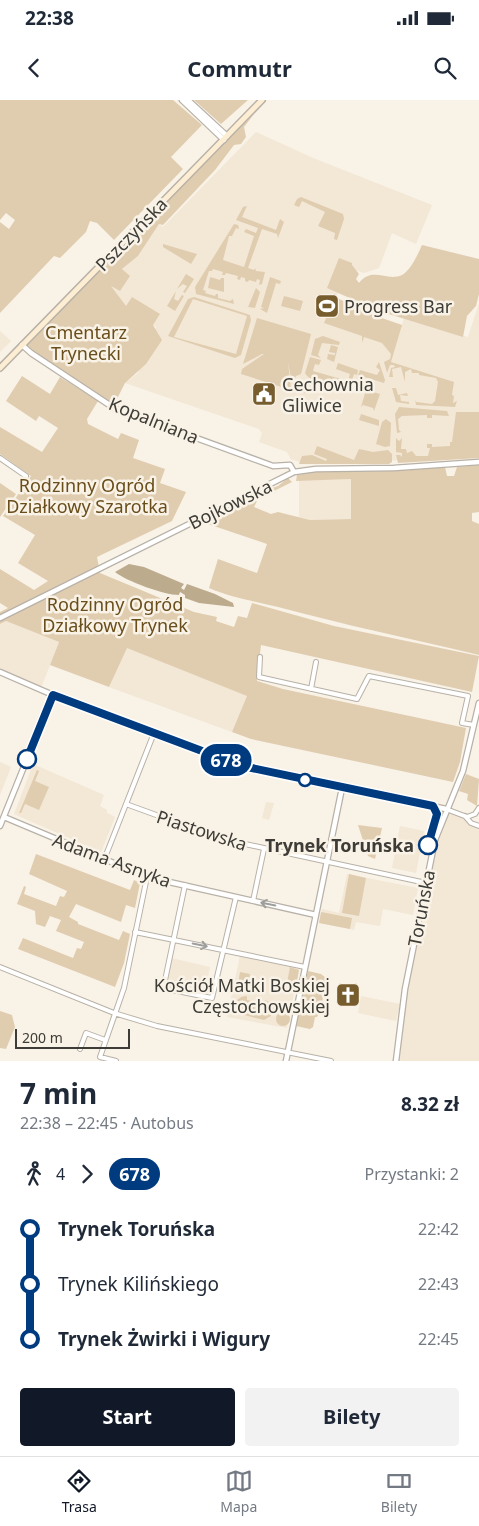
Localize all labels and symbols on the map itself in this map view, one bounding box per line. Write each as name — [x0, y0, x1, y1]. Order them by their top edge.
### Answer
street label: Pszczyńska — [90, 192, 172, 276]
sports icon: Progress Bar — [314, 293, 340, 319]
place label: Progress Bar — [344, 294, 453, 318]
park label: Cmentarz Trynecki — [45, 320, 127, 365]
place label: Cechownia Gliwice — [282, 372, 374, 417]
public building icon: Cechownia Gliwice — [251, 381, 277, 407]
street label: Kopalniana — [105, 391, 203, 449]
park label: Rodzinny Ogród Działkowy Szarotka — [6, 473, 168, 518]
street label: Bojkowska — [184, 474, 276, 534]
park label: Rodzinny Ogród Działkowy Trynek — [42, 592, 188, 637]
line badge: 678 — [197, 744, 255, 776]
unlabelled marker — [17, 749, 37, 769]
unlabelled marker — [298, 773, 312, 787]
street label: Piastowska — [154, 804, 250, 856]
street label: Adama Asnyka — [49, 827, 175, 893]
place label: Trynek Toruńska — [265, 833, 414, 857]
marker: Trynek Toruńska — [418, 835, 438, 855]
street label: Toruńska — [402, 868, 440, 948]
one-way arrow — [261, 899, 277, 908]
one-way arrow — [191, 941, 207, 950]
place label: Kościół Matki Boskiej Częstochowskiej — [154, 973, 330, 1018]
church icon: Kościół Matki Boskiej Częstochowskiej — [335, 982, 361, 1008]
scale bar — [15, 1026, 130, 1049]

